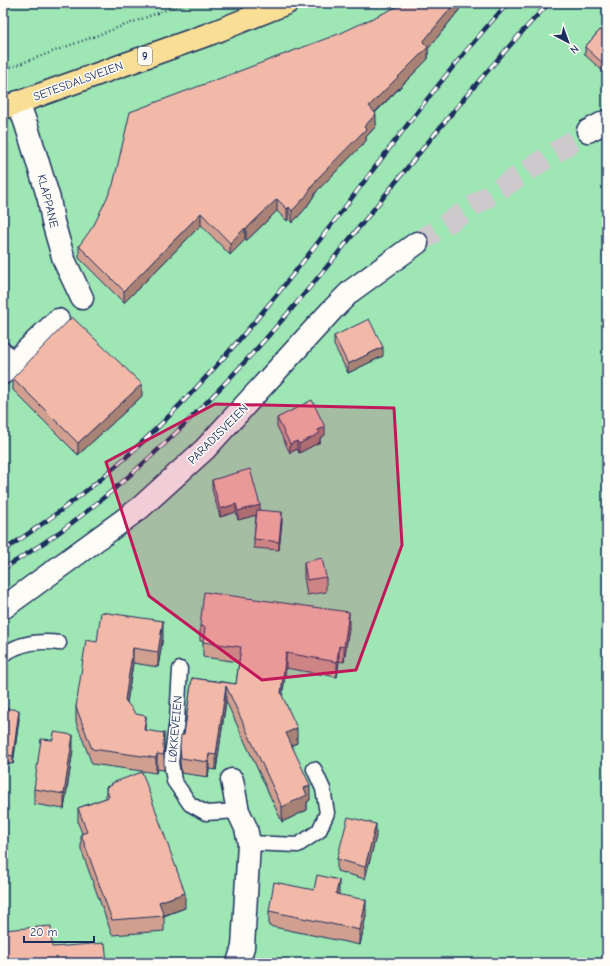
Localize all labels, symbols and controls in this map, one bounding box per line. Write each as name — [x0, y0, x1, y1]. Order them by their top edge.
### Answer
north arrow — [548, 22, 588, 62]
text: N — [567, 42, 581, 56]
road number: 9 — [138, 47, 152, 65]
street label: SETESDALSVEIEN — [31, 58, 125, 104]
street label: KLAPPANE — [35, 173, 61, 229]
street label: PARADISVEIEN — [185, 401, 251, 467]
street label: LØKKEVEIEN — [165, 695, 185, 763]
scale bar — [24, 918, 94, 944]
text: 20 m — [30, 925, 58, 939]

